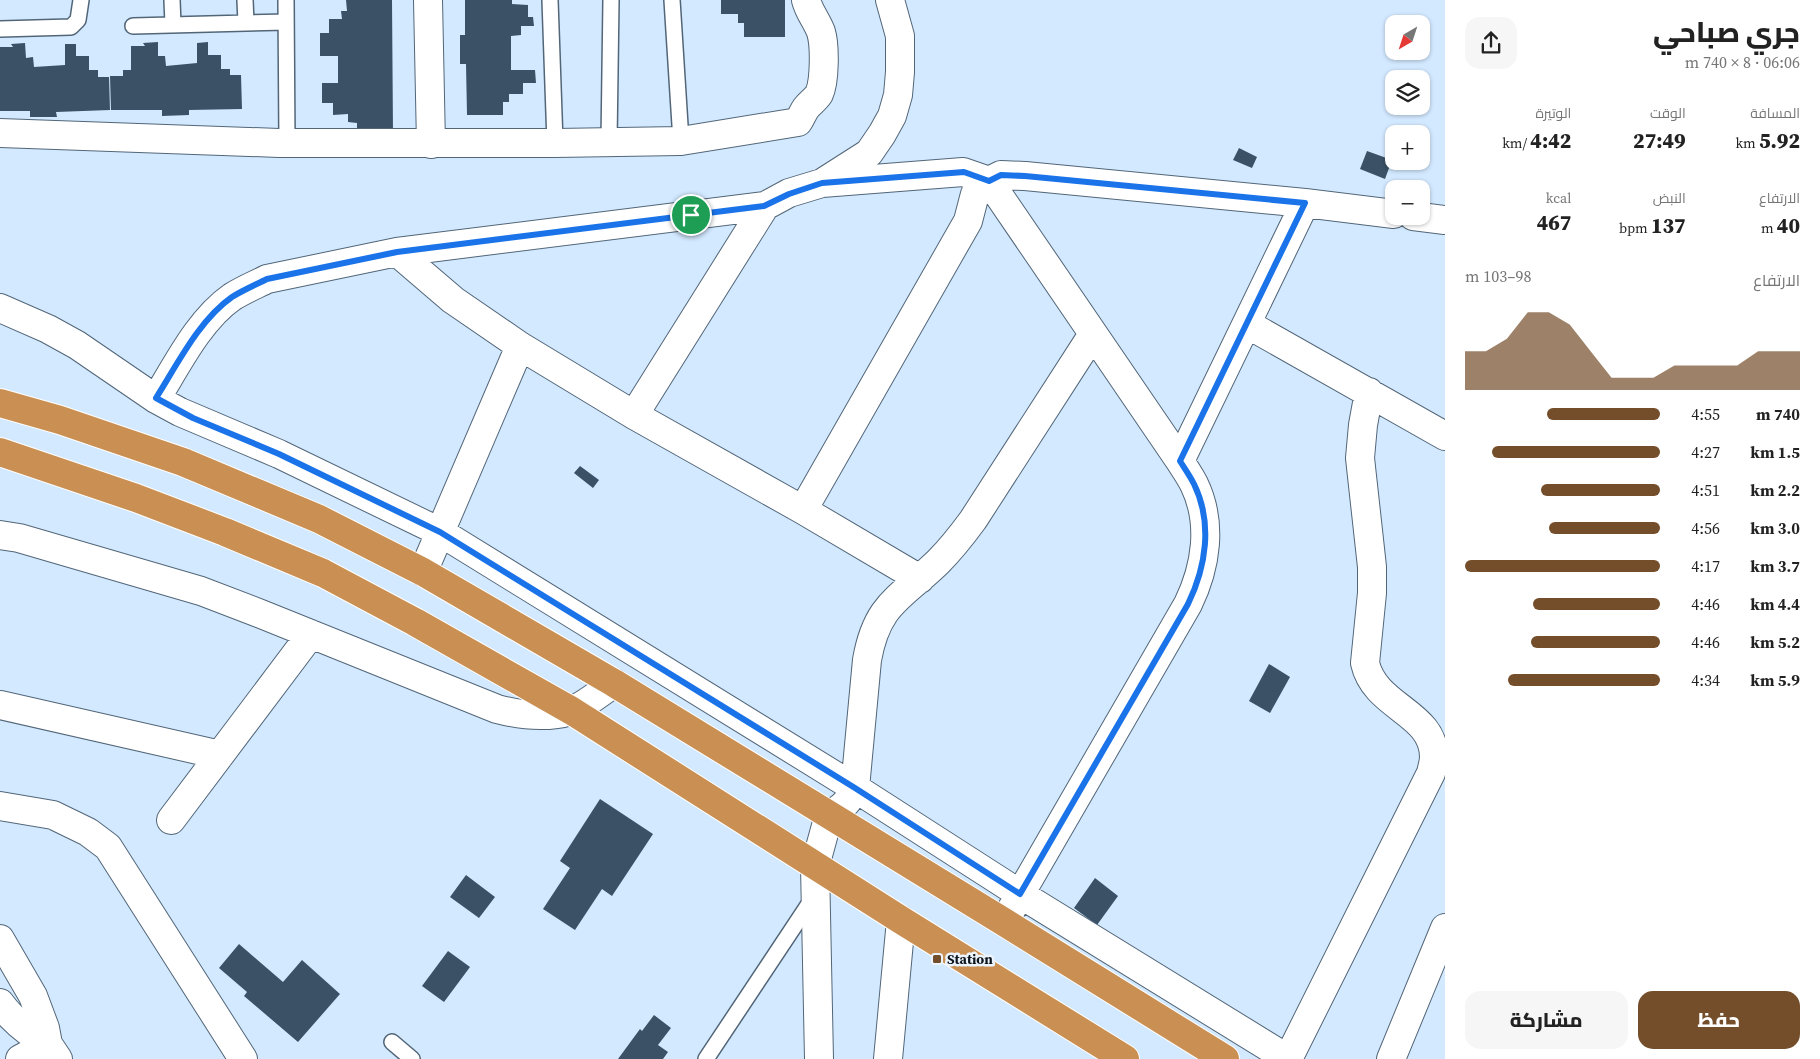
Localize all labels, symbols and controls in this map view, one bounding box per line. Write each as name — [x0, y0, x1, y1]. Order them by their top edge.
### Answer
text: جري صباحي — [1653, 13, 1800, 51]
north arrow — [1385, 15, 1430, 60]
map controls — [1385, 15, 1430, 225]
button: share — [1465, 17, 1517, 69]
text: 06:06 · 8 × 740 m — [1685, 51, 1800, 73]
button: layers — [1385, 70, 1430, 115]
text: الوتيرة — [1535, 103, 1571, 123]
text: الوقت — [1650, 103, 1686, 123]
text: المسافة — [1750, 103, 1800, 123]
button: + — [1385, 125, 1430, 170]
text: 4:42 — [1530, 126, 1571, 155]
text: 27:49 — [1633, 126, 1686, 155]
text: 5.92 — [1759, 126, 1800, 155]
text: /km — [1502, 133, 1530, 153]
text: km — [1735, 133, 1759, 153]
button: − — [1385, 180, 1430, 225]
text: kcal — [1546, 188, 1571, 208]
text: النبض — [1653, 188, 1686, 208]
text: الارتفاع — [1759, 188, 1800, 208]
pin — [670, 194, 712, 236]
icon: arrive — [677, 201, 705, 229]
text: 467 — [1537, 208, 1571, 237]
text: 137 — [1651, 211, 1686, 240]
text: 40 — [1777, 211, 1800, 240]
text: bpm — [1619, 218, 1651, 238]
text: m — [1761, 218, 1777, 238]
text: 98–103 m — [1465, 265, 1531, 287]
text: الارتفاع — [1753, 269, 1800, 291]
text: 4:55 — [1691, 403, 1720, 425]
text: 740 m — [1756, 403, 1800, 425]
text: 4:27 — [1691, 441, 1720, 463]
text: 1.5 km — [1750, 441, 1800, 463]
text: 4:51 — [1691, 479, 1720, 501]
text: 2.2 km — [1750, 479, 1800, 501]
text: 4:56 — [1691, 517, 1720, 539]
text: 3.0 km — [1750, 517, 1800, 539]
text: 4:17 — [1691, 555, 1720, 577]
text: 3.7 km — [1750, 555, 1800, 577]
text: 4:46 — [1691, 593, 1720, 615]
text: 4.4 km — [1750, 593, 1800, 615]
text: 4:46 — [1691, 631, 1720, 653]
text: 5.2 km — [1750, 631, 1800, 653]
text: 4:34 — [1691, 669, 1720, 691]
text: 5.9 km — [1750, 669, 1800, 691]
place label: Station — [947, 949, 993, 969]
marker: Station — [931, 953, 943, 965]
button: مشاركة — [1465, 991, 1628, 1049]
button: حفظ — [1638, 991, 1800, 1049]

